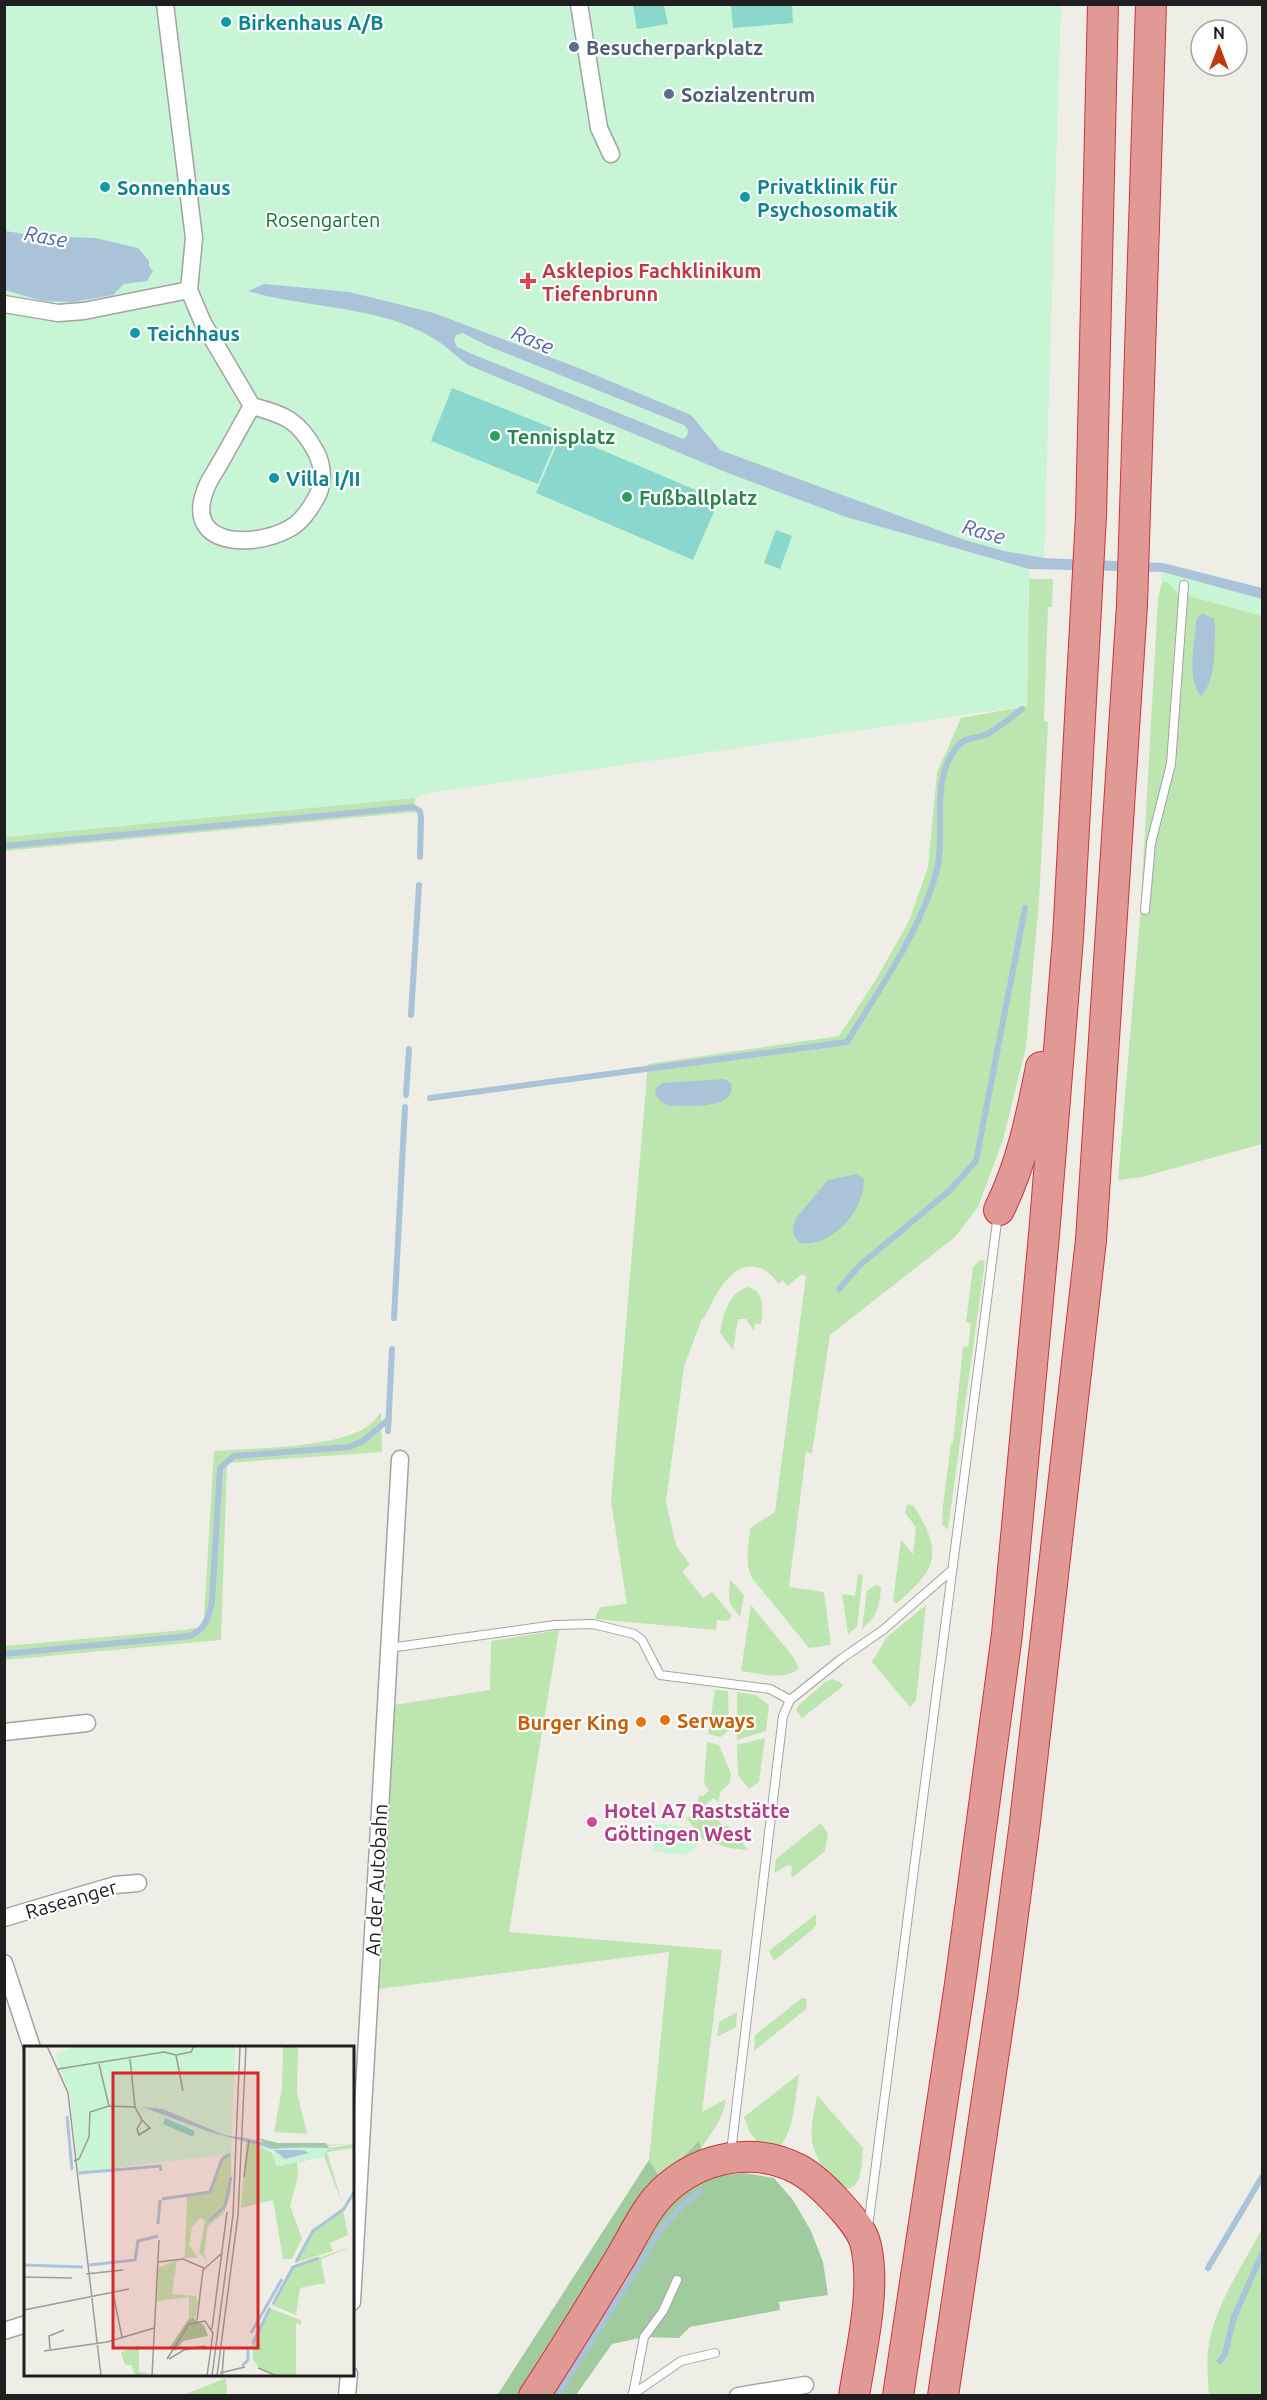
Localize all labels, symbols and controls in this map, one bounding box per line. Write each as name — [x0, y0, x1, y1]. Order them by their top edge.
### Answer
place label: Birkenhaus A/B — [238, 11, 383, 34]
marker: Birkenhaus A/B — [219, 15, 233, 29]
north arrow — [1189, 18, 1249, 78]
text: N — [1213, 24, 1225, 42]
place label: Besucherparkplatz — [586, 36, 763, 59]
marker: Besucherparkplatz — [567, 40, 581, 54]
place label: Sozialzentrum — [681, 83, 815, 106]
marker: Sozialzentrum — [662, 87, 676, 101]
place label: Privatklinik für Psychosomatik — [757, 175, 898, 221]
place label: Sonnenhaus — [117, 176, 231, 199]
marker: Sonnenhaus — [98, 180, 112, 194]
marker: Privatklinik für Psychosomatik — [738, 190, 752, 204]
park label: Rosengarten — [266, 208, 380, 231]
water label: Rase — [23, 220, 70, 252]
place label: Asklepios Fachklinikum Tiefenbrunn — [542, 259, 761, 305]
marker: Asklepios Fachklinikum Tiefenbrunn — [519, 272, 537, 290]
water label: Rase — [508, 319, 558, 359]
place label: Teichhaus — [147, 322, 240, 345]
marker: Teichhaus — [128, 326, 142, 340]
place label: Tennisplatz — [507, 425, 615, 448]
marker: Tennisplatz — [488, 429, 502, 443]
place label: Villa I/II — [286, 467, 361, 490]
marker: Villa I/II — [267, 471, 281, 485]
place label: Fußballplatz — [639, 486, 757, 509]
marker: Fußballplatz — [620, 490, 634, 504]
water label: Rase — [960, 513, 1009, 549]
place label: Serways — [677, 1709, 755, 1732]
place label: Burger King — [517, 1711, 629, 1734]
marker: Serways — [658, 1713, 672, 1727]
marker: Burger King — [634, 1715, 648, 1729]
place label: Hotel A7 Raststätte Göttingen West — [604, 1799, 790, 1845]
street label: An der Autobahn — [361, 1803, 391, 1957]
marker: Hotel A7 Raststätte Göttingen West — [585, 1815, 599, 1829]
street label: Raseanger — [23, 1875, 120, 1923]
inset map — [24, 2046, 354, 2376]

